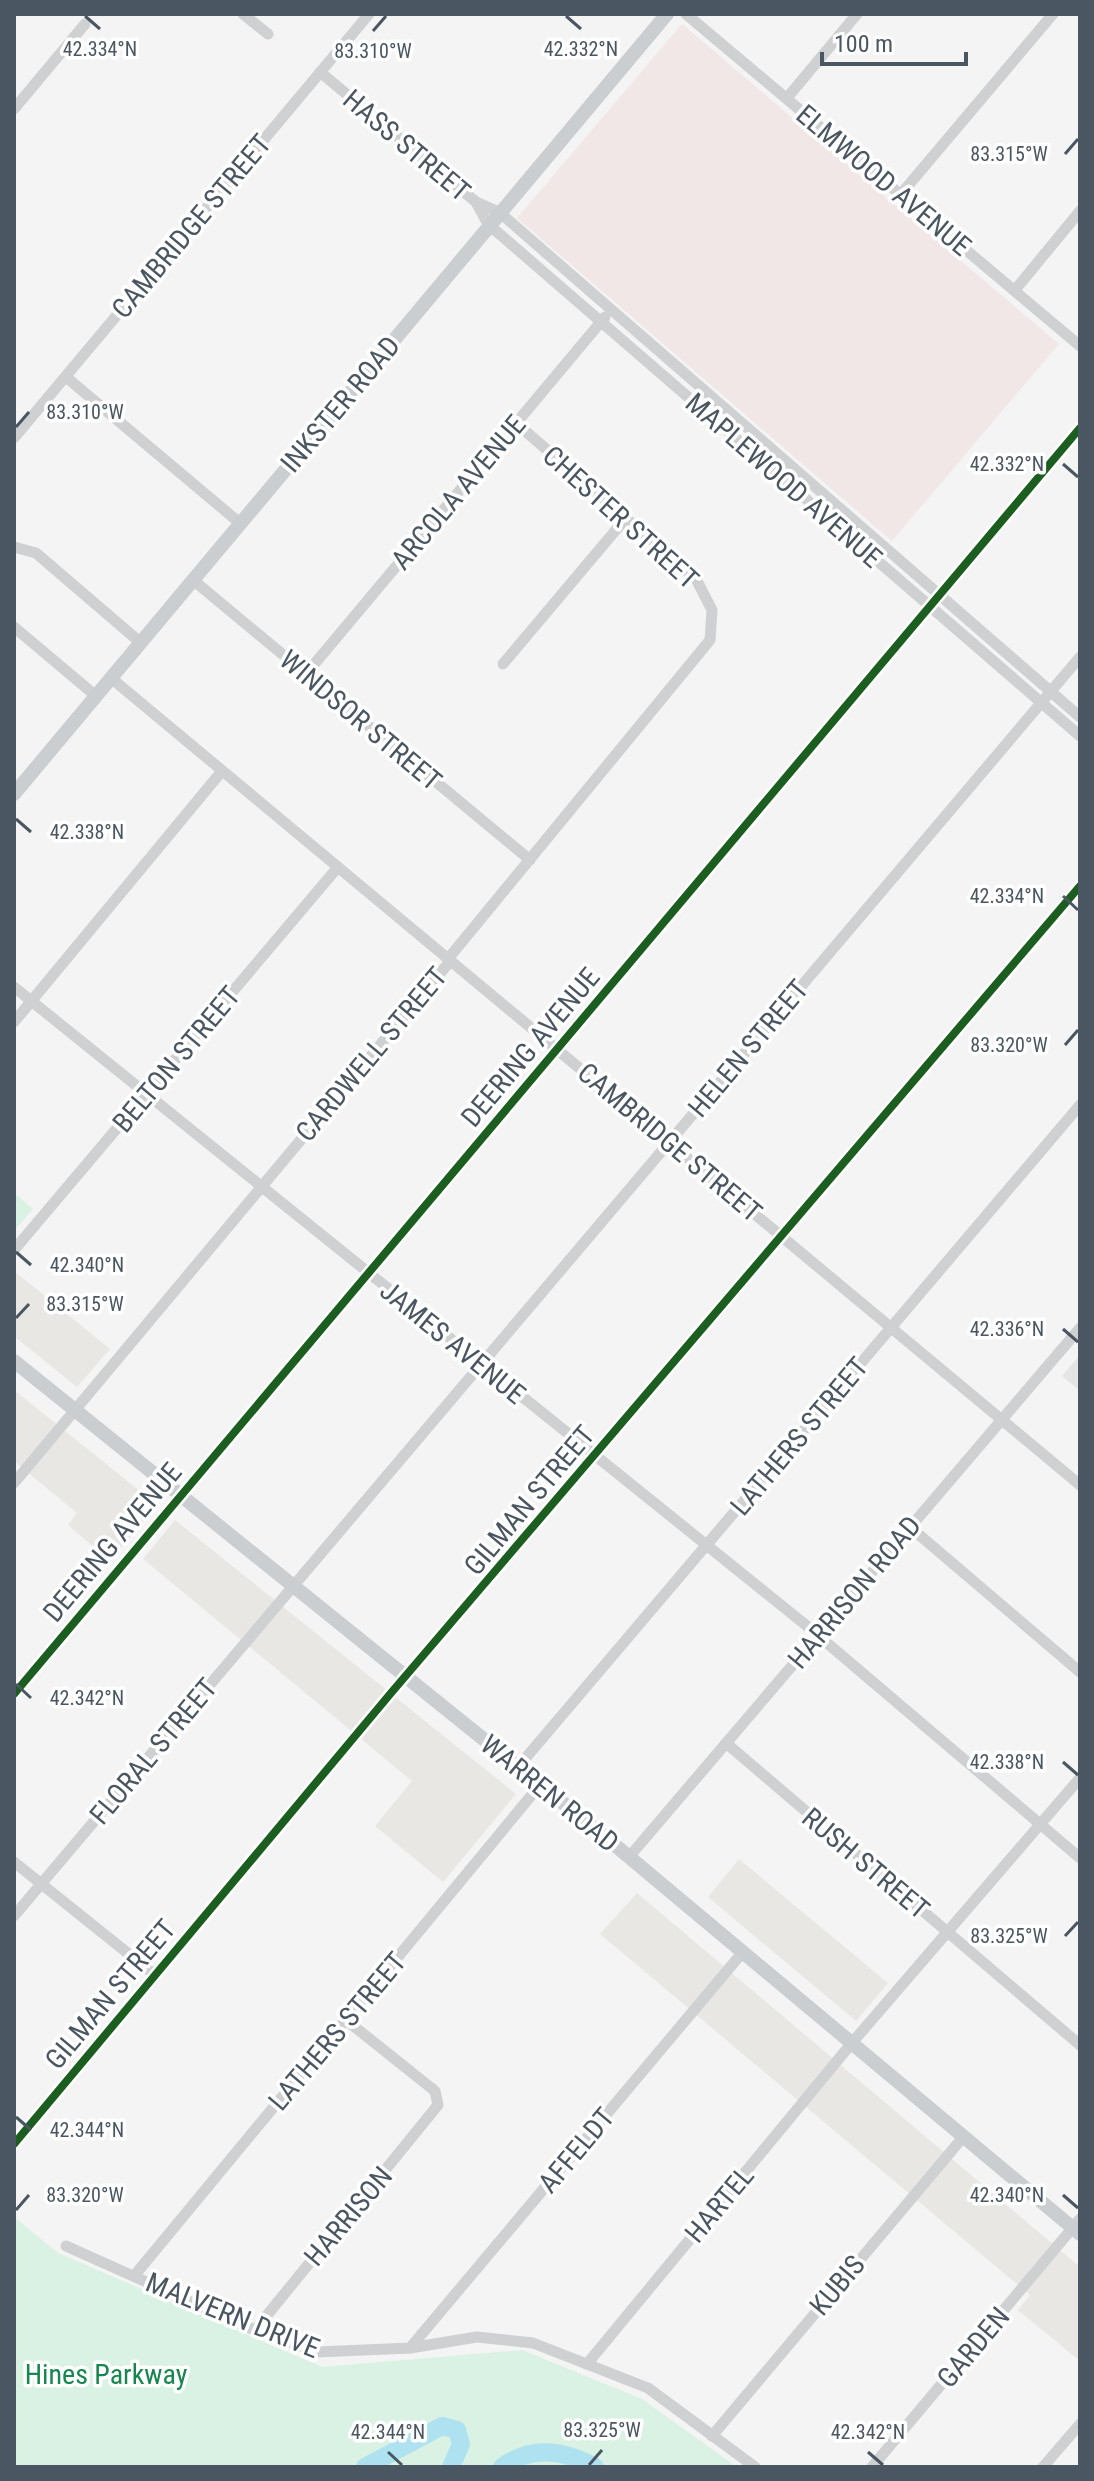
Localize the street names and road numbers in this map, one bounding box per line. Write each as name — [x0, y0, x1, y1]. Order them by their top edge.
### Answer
street label: HASS STREET — [336, 83, 477, 208]
street label: ELMWOOD AVENUE — [790, 98, 978, 263]
street label: CAMBRIDGE STREET — [105, 128, 278, 325]
street label: INKSTER ROAD — [274, 330, 407, 479]
street label: MAPLEWOOD AVENUE — [679, 386, 889, 575]
street label: ARCOLA AVENUE — [384, 408, 533, 576]
street label: CHESTER STREET — [536, 439, 705, 596]
street label: WINDSOR STREET — [273, 643, 448, 798]
street label: CARDWELL STREET — [289, 960, 454, 1148]
street label: DEERING AVENUE — [454, 961, 607, 1134]
street label: HELEN STREET — [681, 973, 815, 1124]
street label: BELTON STREET — [106, 980, 247, 1139]
street label: CAMBRIDGE STREET — [571, 1056, 768, 1229]
street label: JAMES AVENUE — [374, 1274, 532, 1411]
street label: LATHERS STREET — [724, 1351, 875, 1522]
street label: GILMAN STREET — [457, 1419, 601, 1582]
street label: DEERING AVENUE — [36, 1456, 189, 1629]
street label: HARRISON ROAD — [781, 1509, 928, 1675]
street label: FLORAL STREET — [83, 1672, 224, 1831]
street label: WARREN ROAD — [474, 1728, 625, 1859]
street label: RUSH STREET — [796, 1801, 936, 1926]
street label: GILMAN STREET — [38, 1913, 182, 2076]
street label: LATHERS STREET — [262, 1946, 413, 2117]
street label: AFFELDT — [531, 2101, 621, 2199]
street label: HARTEL — [678, 2159, 761, 2249]
street label: HARRISON — [297, 2160, 399, 2273]
street label: KUBIS — [803, 2249, 872, 2322]
street label: MALVERN DRIVE — [141, 2266, 324, 2365]
street label: GARDEN — [930, 2300, 1016, 2394]

